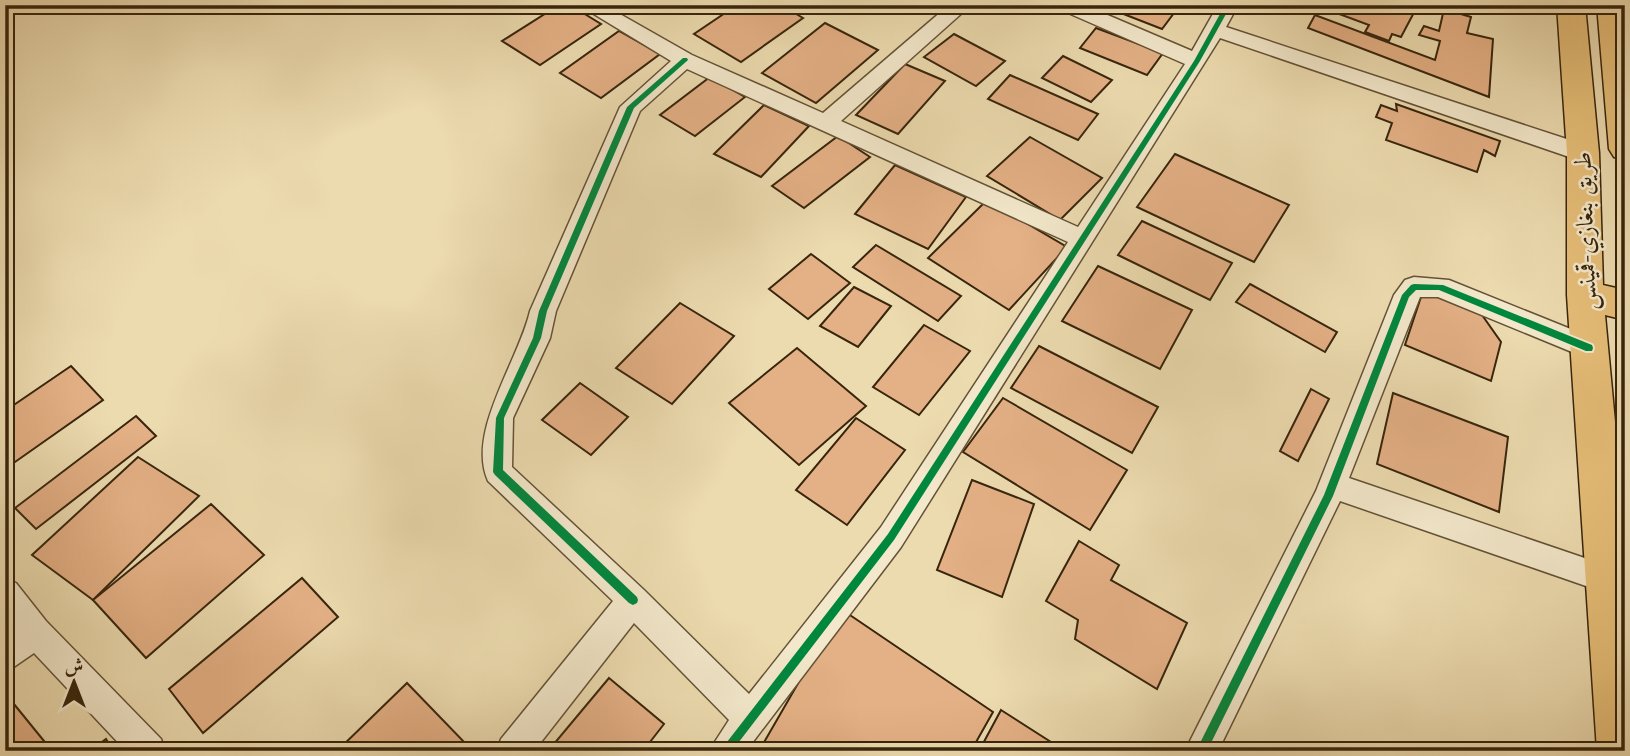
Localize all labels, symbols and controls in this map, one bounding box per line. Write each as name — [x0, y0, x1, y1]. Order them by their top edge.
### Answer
street label: طريق بنغازي-قمينس — [1570, 151, 1607, 311]
north arrow — [38, 648, 108, 718]
text: ش — [65, 658, 83, 677]

